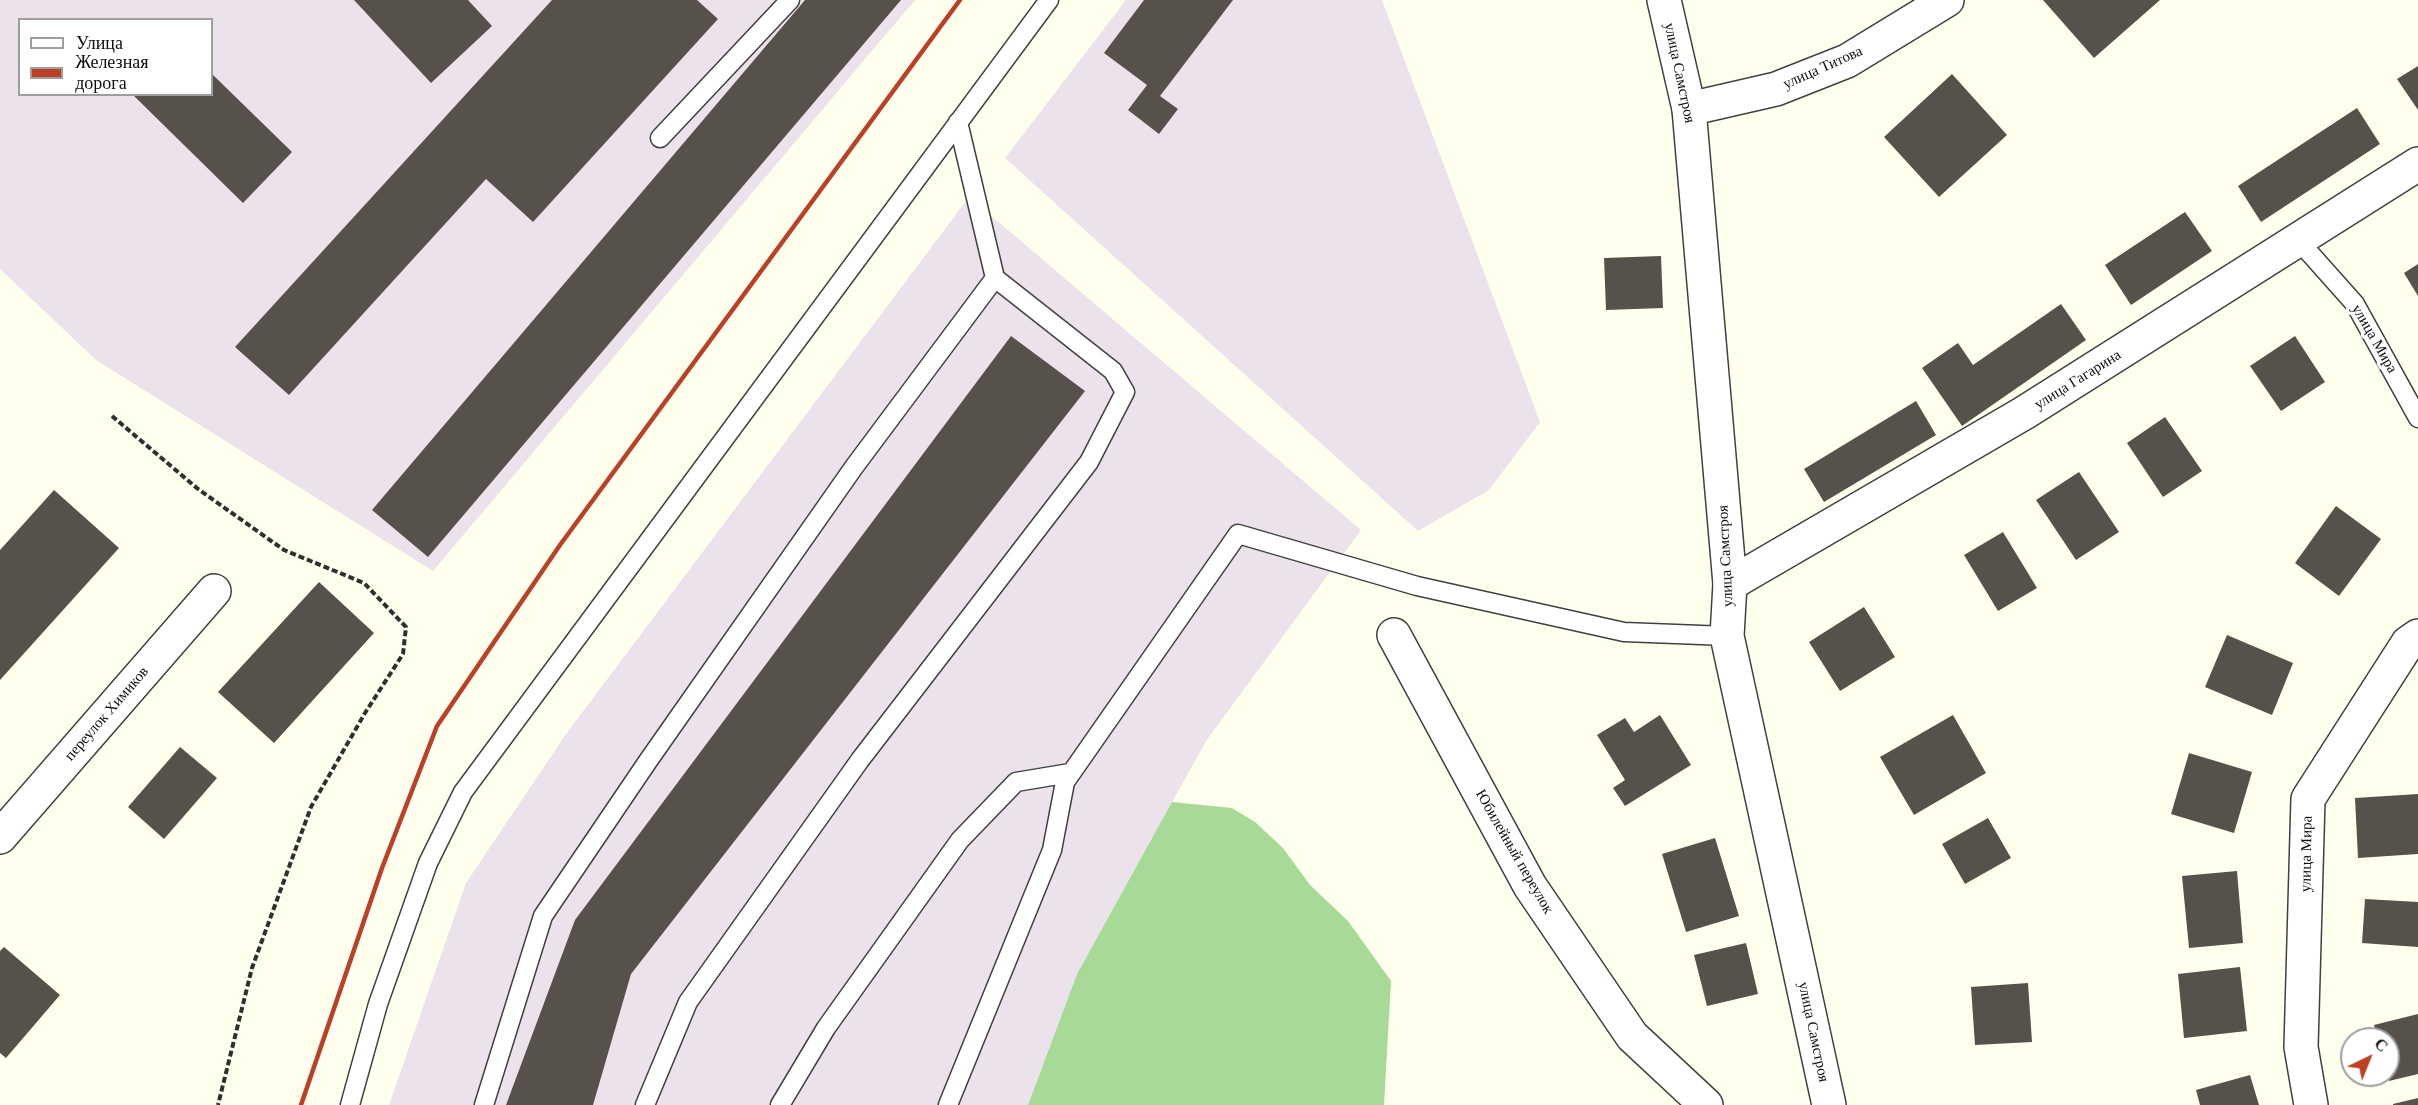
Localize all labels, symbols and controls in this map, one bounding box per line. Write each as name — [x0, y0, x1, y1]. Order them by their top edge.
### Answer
legend — [18, 18, 213, 96]
street label: улица Самстроя — [1660, 21, 1698, 125]
text: Улица — [76, 33, 123, 53]
street label: улица Титова — [1781, 42, 1865, 94]
text: Железная дорога — [75, 52, 149, 93]
street label: улица Мира — [2347, 301, 2401, 377]
street label: улица Гагарина — [2031, 346, 2125, 414]
street label: улица Самстроя — [1714, 505, 1738, 607]
street label: переулок Химиков — [61, 663, 153, 765]
street label: Юбилейный переулок — [1471, 787, 1557, 917]
street label: улица Мира — [2297, 816, 2317, 892]
street label: улица Самстроя — [1794, 980, 1832, 1084]
north arrow — [2340, 1027, 2400, 1087]
text: С — [2371, 1035, 2391, 1055]

